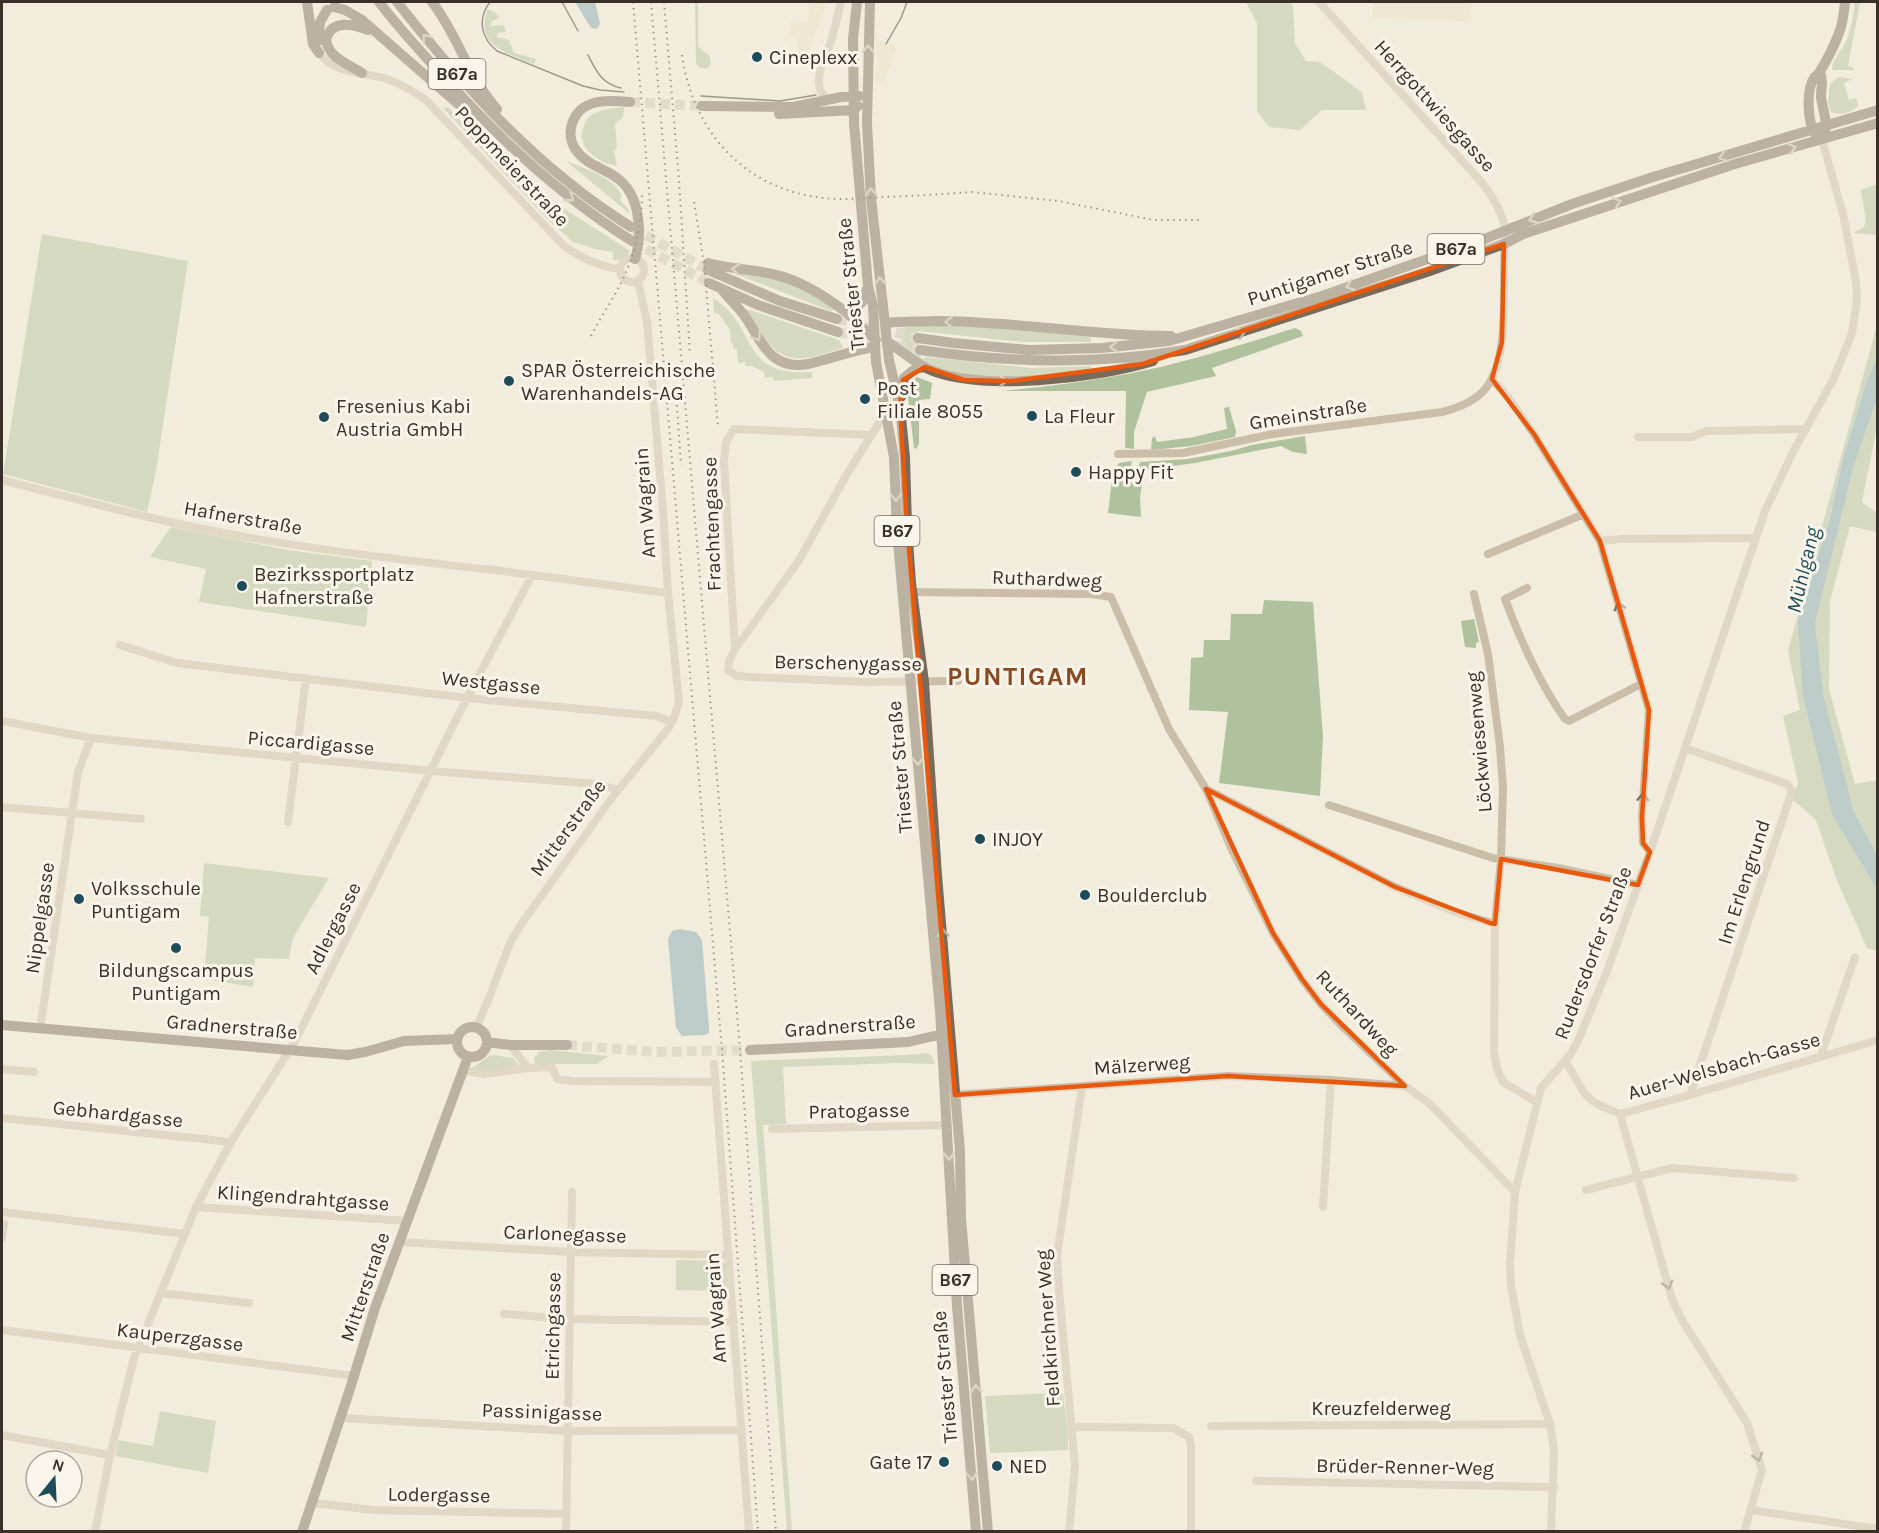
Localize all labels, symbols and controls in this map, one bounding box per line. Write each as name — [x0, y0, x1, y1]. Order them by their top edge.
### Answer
one-way arrow — [422, 33, 433, 44]
street label: Herrgottwiesgasse — [1370, 35, 1500, 177]
one-way arrow — [862, 45, 874, 54]
place label: Cineplexx — [769, 46, 858, 69]
marker: Cineplexx — [750, 50, 764, 64]
road number: B67a — [428, 59, 486, 89]
street label: Poppmeierstraße — [450, 101, 574, 231]
one-way arrow — [1786, 143, 1797, 155]
one-way arrow — [1718, 150, 1729, 162]
one-way arrow — [864, 187, 877, 196]
one-way arrow — [564, 191, 575, 202]
one-way arrow — [1611, 196, 1622, 209]
one-way arrow — [1528, 212, 1539, 224]
street label: Triester Straße — [833, 217, 869, 351]
road number: B67a — [1428, 234, 1484, 264]
street label: Puntigamer Straße — [1244, 235, 1416, 311]
one-way arrow — [731, 263, 741, 275]
one-way arrow — [874, 277, 887, 286]
one-way arrow — [1345, 279, 1356, 292]
one-way arrow — [945, 315, 954, 328]
one-way arrow — [1235, 328, 1246, 340]
one-way arrow — [750, 331, 762, 341]
one-way arrow — [1109, 340, 1118, 353]
place label: SPAR Österreichische Warenhandels-AG — [521, 359, 715, 405]
marker: SPAR Österreichische Warenhandels-AG — [502, 374, 516, 388]
one-way arrow — [998, 375, 1007, 387]
place label: Post Filiale 8055 — [877, 377, 983, 423]
marker: Post Filiale 8055 — [858, 392, 872, 406]
street label: Gmeinstraße — [1248, 393, 1368, 435]
place label: Fresenius Kabi Austria GmbH — [336, 395, 471, 441]
place label: La Fleur — [1044, 405, 1116, 428]
marker: La Fleur — [1025, 409, 1039, 423]
marker: Fresenius Kabi Austria GmbH — [317, 410, 331, 424]
street label: Am Wagrain — [630, 447, 660, 559]
street label: Frachtengasse — [698, 456, 726, 592]
place label: Happy Fit — [1088, 461, 1174, 484]
marker: Happy Fit — [1069, 465, 1083, 479]
one-way arrow — [890, 493, 903, 502]
street label: Hafnerstraße — [182, 496, 304, 540]
road number: B67 — [874, 516, 920, 546]
water label: Mühlgang — [1781, 523, 1825, 615]
place label: Bezirkssportplatz Hafnerstraße — [254, 563, 414, 609]
street label: Ruthardweg — [992, 566, 1102, 592]
marker: Bezirkssportplatz Hafnerstraße — [235, 579, 249, 593]
one-way arrow — [1614, 601, 1626, 612]
street label: Berschenygasse — [774, 650, 922, 676]
district label: PUNTIGAM — [947, 661, 1089, 692]
street label: Westgasse — [440, 666, 542, 700]
street label: Löckwiesenweg — [1461, 671, 1497, 813]
street label: Triester Straße — [883, 700, 917, 834]
street label: Piccardigasse — [247, 726, 375, 760]
one-way arrow — [911, 757, 924, 766]
street label: Mitterstraße — [525, 775, 611, 881]
one-way arrow — [1636, 792, 1649, 801]
street label: Im Erlengrund — [1713, 817, 1775, 947]
place label: INJOY — [992, 828, 1043, 851]
marker: INJOY — [973, 832, 987, 846]
street label: Nippelgasse — [21, 861, 59, 975]
street label: Rudersdorfer Straße — [1549, 863, 1637, 1043]
place label: Volksschule Puntigam — [91, 877, 201, 923]
street label: Adlergasse — [300, 878, 366, 978]
place label: Boulderclub — [1097, 884, 1207, 907]
marker: Boulderclub — [1078, 888, 1092, 902]
marker: Volksschule Puntigam — [72, 892, 86, 906]
one-way arrow — [937, 928, 950, 937]
marker: Bildungscampus Puntigam — [169, 941, 183, 955]
place label: Bildungscampus Puntigam — [98, 959, 254, 1005]
street label: Ruthardweg — [1311, 965, 1403, 1061]
street label: Gradnerstraße — [166, 1010, 298, 1044]
street label: Gradnerstraße — [784, 1010, 916, 1042]
street label: Auer-Welsbach-Gasse — [1625, 1028, 1823, 1104]
street label: Mälzerweg — [1093, 1050, 1191, 1080]
street label: Gebhardgasse — [52, 1096, 184, 1132]
street label: Pratogasse — [808, 1099, 910, 1123]
one-way arrow — [942, 1151, 955, 1160]
street label: Klingendrahtgasse — [216, 1181, 390, 1215]
street label: Carlonegasse — [503, 1220, 627, 1248]
street label: Mitterstraße — [336, 1229, 394, 1345]
street label: Feldkirchner Weg — [1031, 1249, 1065, 1407]
street label: Am Wagrain — [701, 1252, 731, 1364]
road number: B67 — [932, 1265, 978, 1295]
street label: Etrichgasse — [541, 1272, 565, 1380]
one-way arrow — [1661, 1280, 1674, 1290]
street label: Triester Straße — [928, 1310, 962, 1444]
street label: Kauperzgasse — [115, 1318, 245, 1356]
one-way arrow — [970, 1385, 983, 1394]
street label: Kreuzfelderweg — [1311, 1397, 1451, 1420]
street label: Passinigasse — [481, 1398, 603, 1426]
north arrow — [24, 1449, 84, 1509]
place label: Gate 17 — [870, 1451, 933, 1474]
one-way arrow — [1750, 1451, 1763, 1462]
text: N — [50, 1454, 67, 1476]
street label: Brüder-Renner-Weg — [1316, 1454, 1494, 1480]
marker: Gate 17 — [937, 1455, 951, 1469]
place label: NED — [1009, 1455, 1047, 1478]
marker: NED — [990, 1459, 1004, 1473]
one-way arrow — [965, 1471, 978, 1480]
street label: Lodergasse — [387, 1483, 491, 1507]

